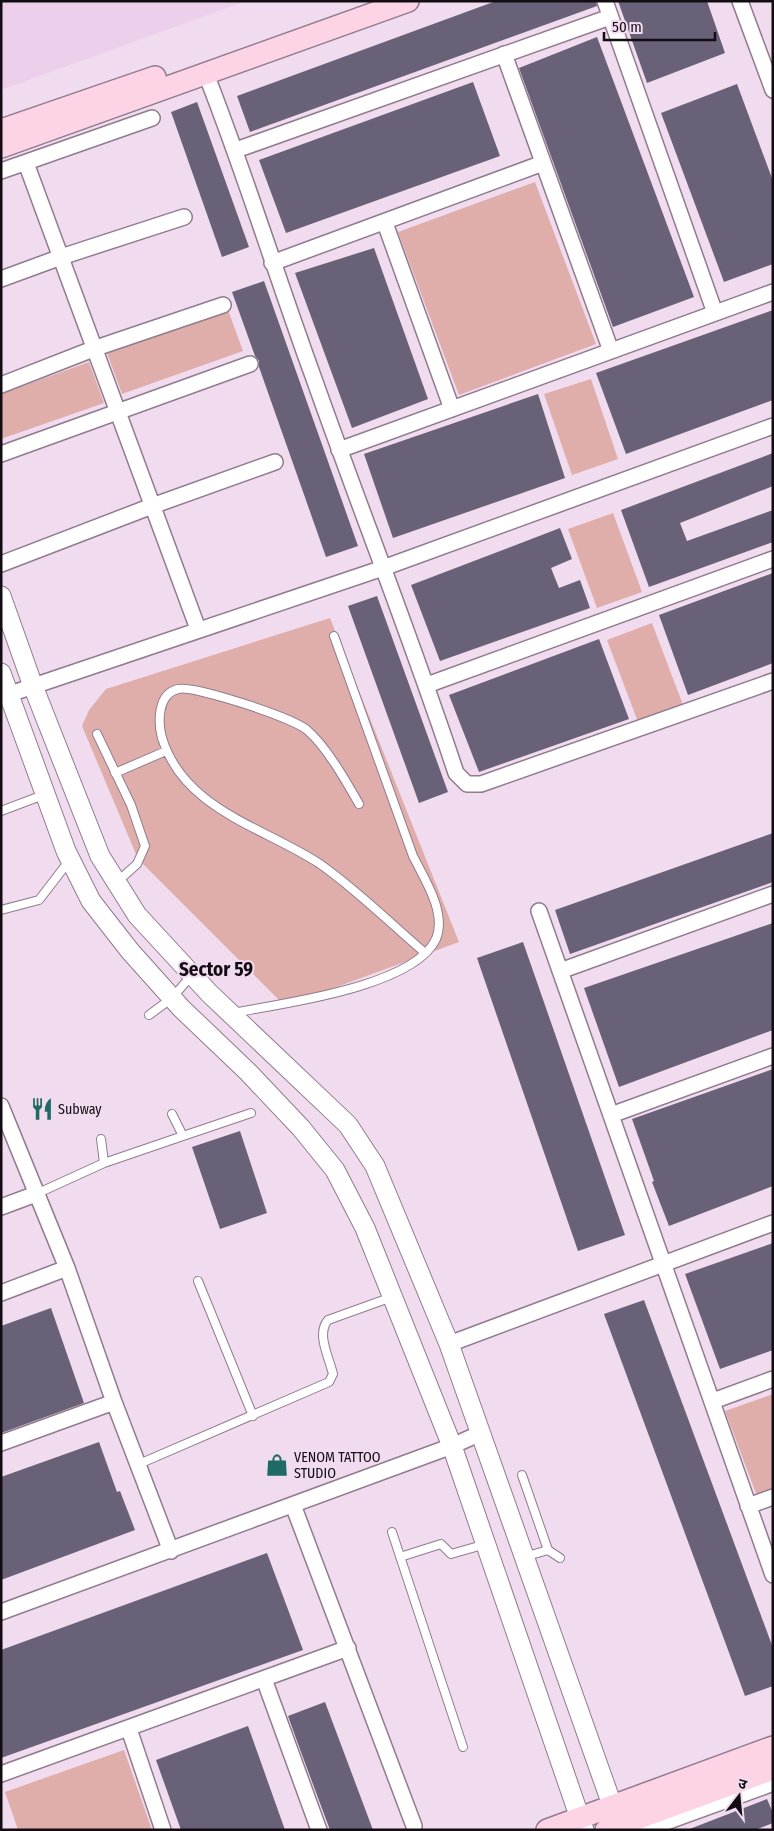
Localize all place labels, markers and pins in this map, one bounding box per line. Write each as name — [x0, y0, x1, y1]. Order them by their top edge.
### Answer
restaurant icon: Subway — [29, 1096, 55, 1122]
place label: Subway — [58, 1101, 102, 1118]
place label: VENOM TATTOO STUDIO — [294, 1449, 381, 1482]
shop icon: VENOM TATTOO STUDIO — [264, 1452, 290, 1478]

